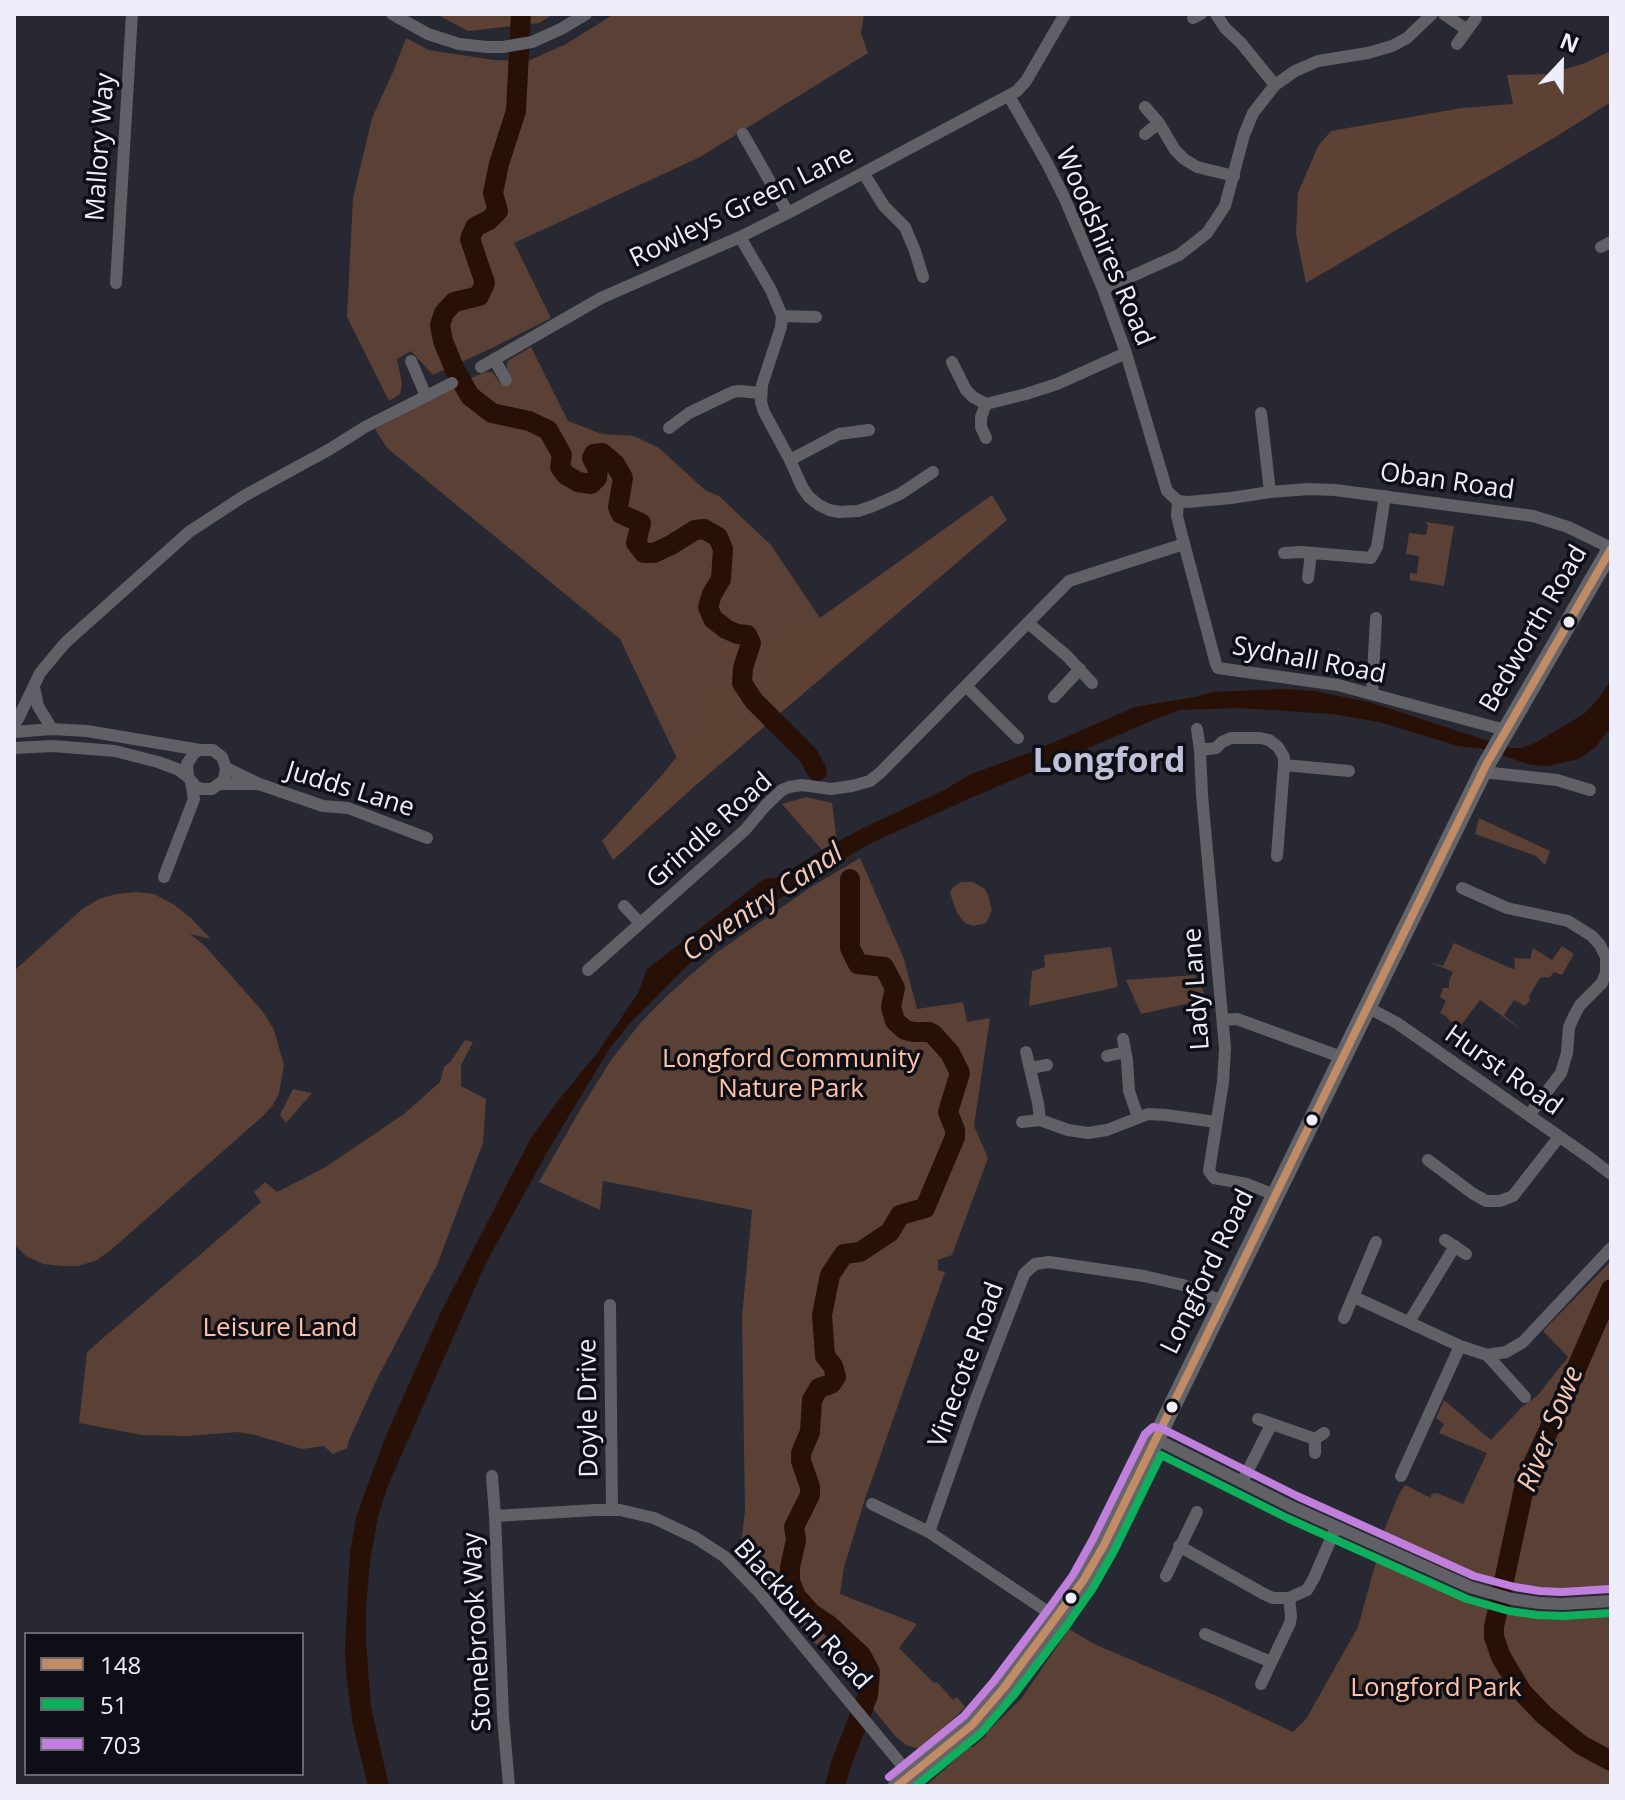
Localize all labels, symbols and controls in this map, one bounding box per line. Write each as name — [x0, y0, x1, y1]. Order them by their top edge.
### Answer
north arrow — [1521, 24, 1601, 104]
text: N — [1556, 24, 1584, 59]
street label: Mallory Way — [80, 72, 122, 222]
street label: Rowleys Green Lane — [625, 139, 859, 275]
street label: Woodshires Road — [1048, 143, 1160, 351]
street label: Oban Road — [1378, 457, 1516, 507]
street label: Bedworth Road — [1474, 540, 1594, 718]
unlabelled marker — [1561, 614, 1577, 630]
street label: Sydnall Road — [1230, 631, 1388, 691]
district label: Longford — [1033, 742, 1185, 782]
street label: Judds Lane — [282, 756, 418, 824]
street label: Grindle Road — [641, 767, 779, 895]
water label: Coventry Canal — [676, 837, 850, 969]
street label: Lady Lane — [1177, 927, 1217, 1051]
street label: Hurst Road — [1438, 1019, 1568, 1123]
park label: Longford Community Nature Park — [662, 1044, 920, 1106]
unlabelled marker — [1304, 1112, 1320, 1128]
street label: Longford Road — [1155, 1185, 1261, 1359]
street label: Vinecote Road — [923, 1278, 1011, 1452]
park label: Leisure Land — [203, 1313, 357, 1345]
street label: Doyle Drive — [572, 1338, 606, 1478]
water label: River Sowe — [1511, 1361, 1591, 1497]
unlabelled marker — [1164, 1399, 1180, 1415]
street label: Stonebrook Way — [457, 1532, 499, 1732]
street label: Blackburn Road — [726, 1534, 878, 1696]
unlabelled marker — [1063, 1590, 1079, 1606]
legend — [24, 1632, 304, 1776]
text: 148 — [100, 1648, 141, 1681]
park label: Longford Park — [1350, 1673, 1522, 1705]
text: 51 — [100, 1688, 127, 1721]
text: 703 — [100, 1728, 141, 1761]

